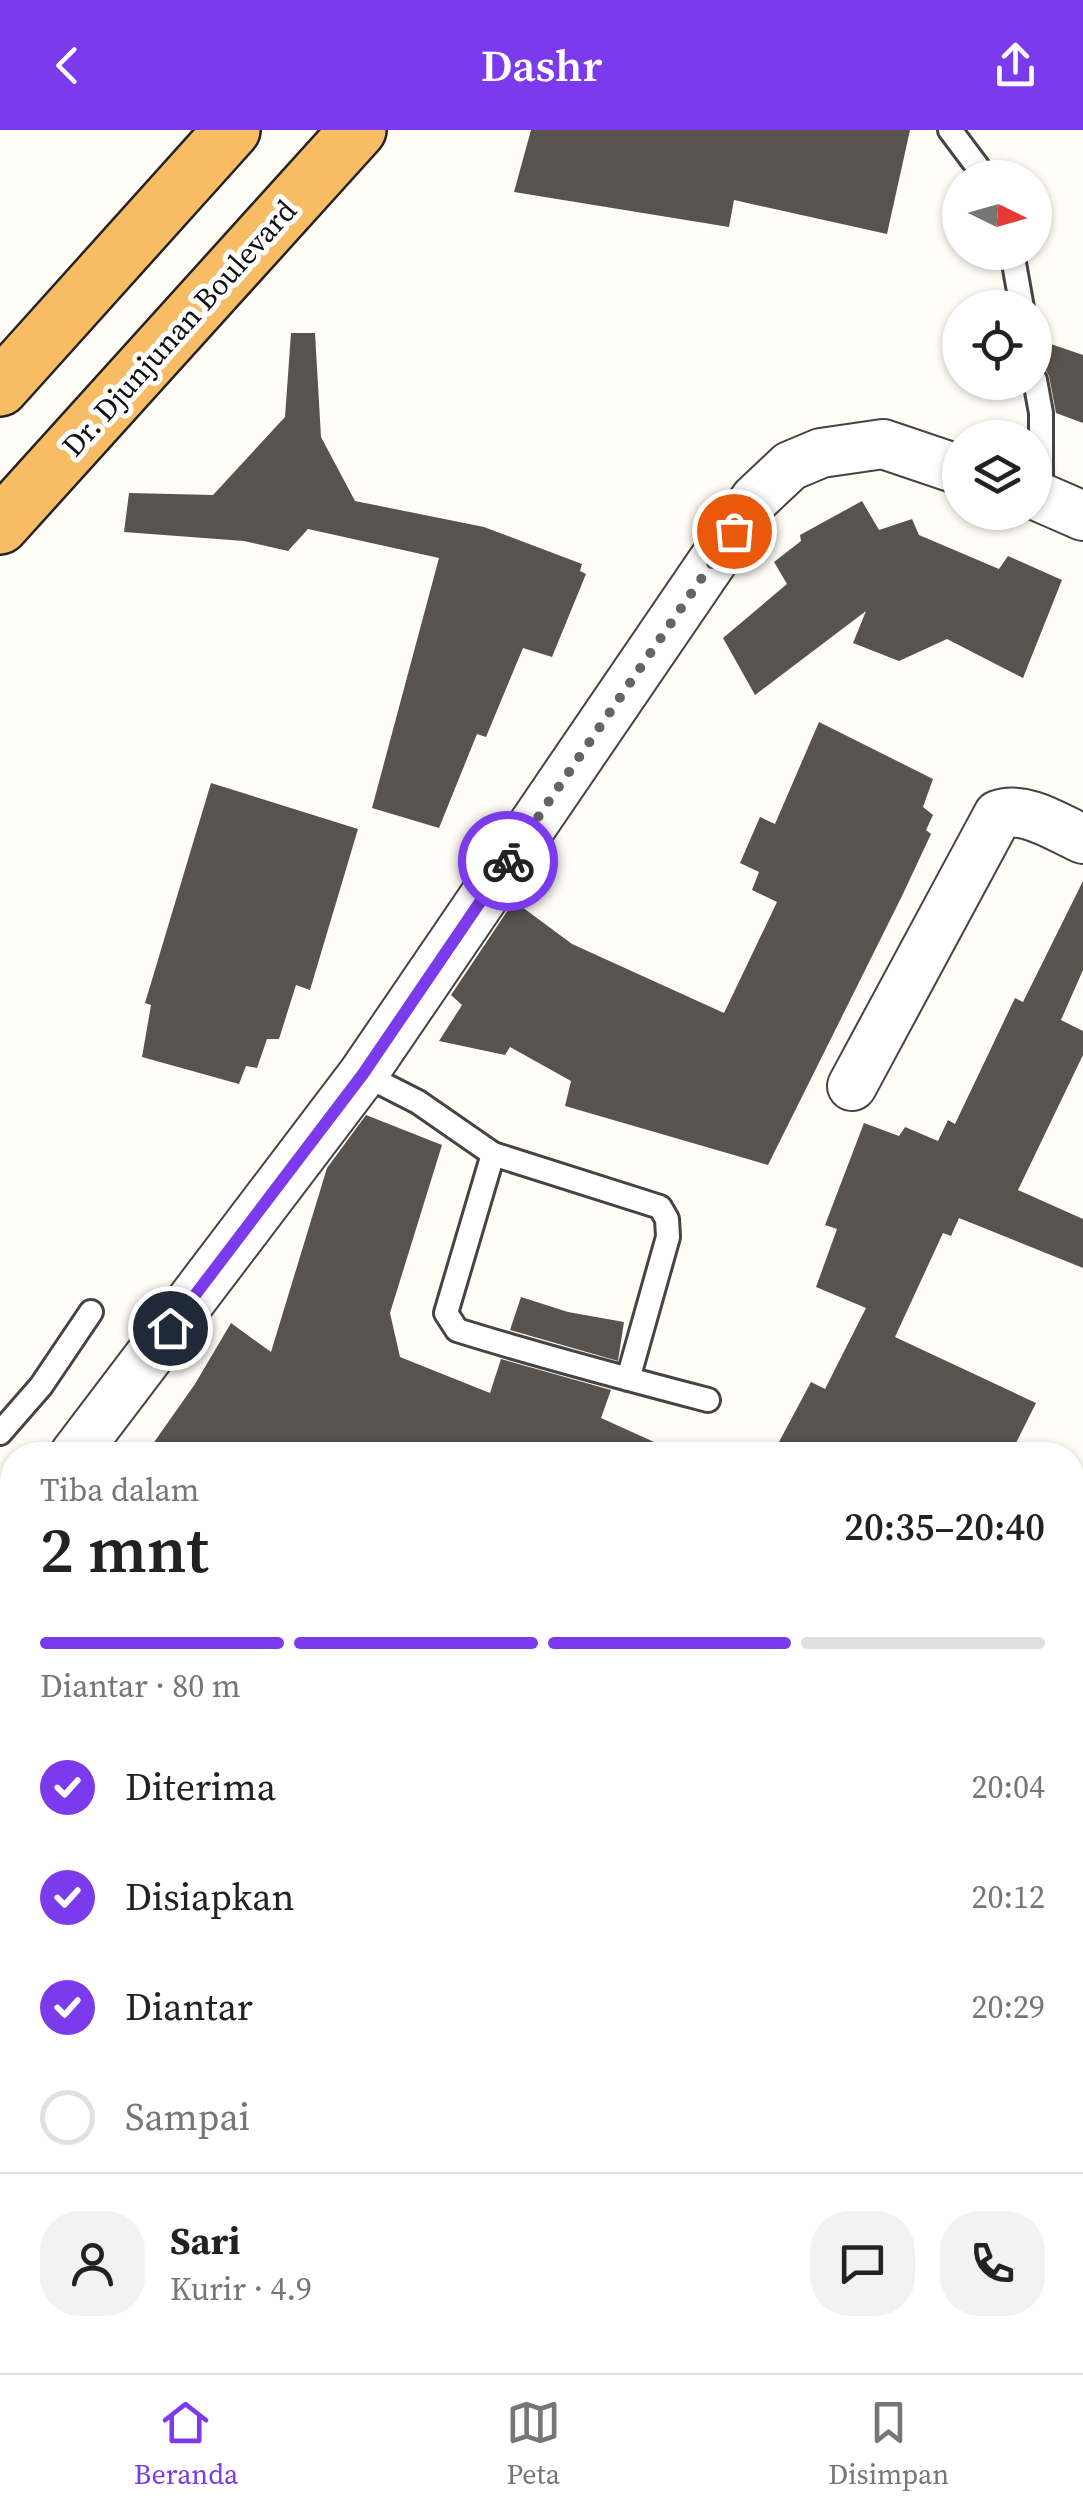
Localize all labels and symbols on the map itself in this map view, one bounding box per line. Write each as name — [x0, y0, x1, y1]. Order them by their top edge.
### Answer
north arrow — [942, 160, 1052, 270]
street label: Dr. Djunjunan Boulevard — [53, 191, 305, 465]
pin — [692, 489, 777, 574]
courier — [458, 811, 558, 911]
pin — [128, 1286, 213, 1371]

